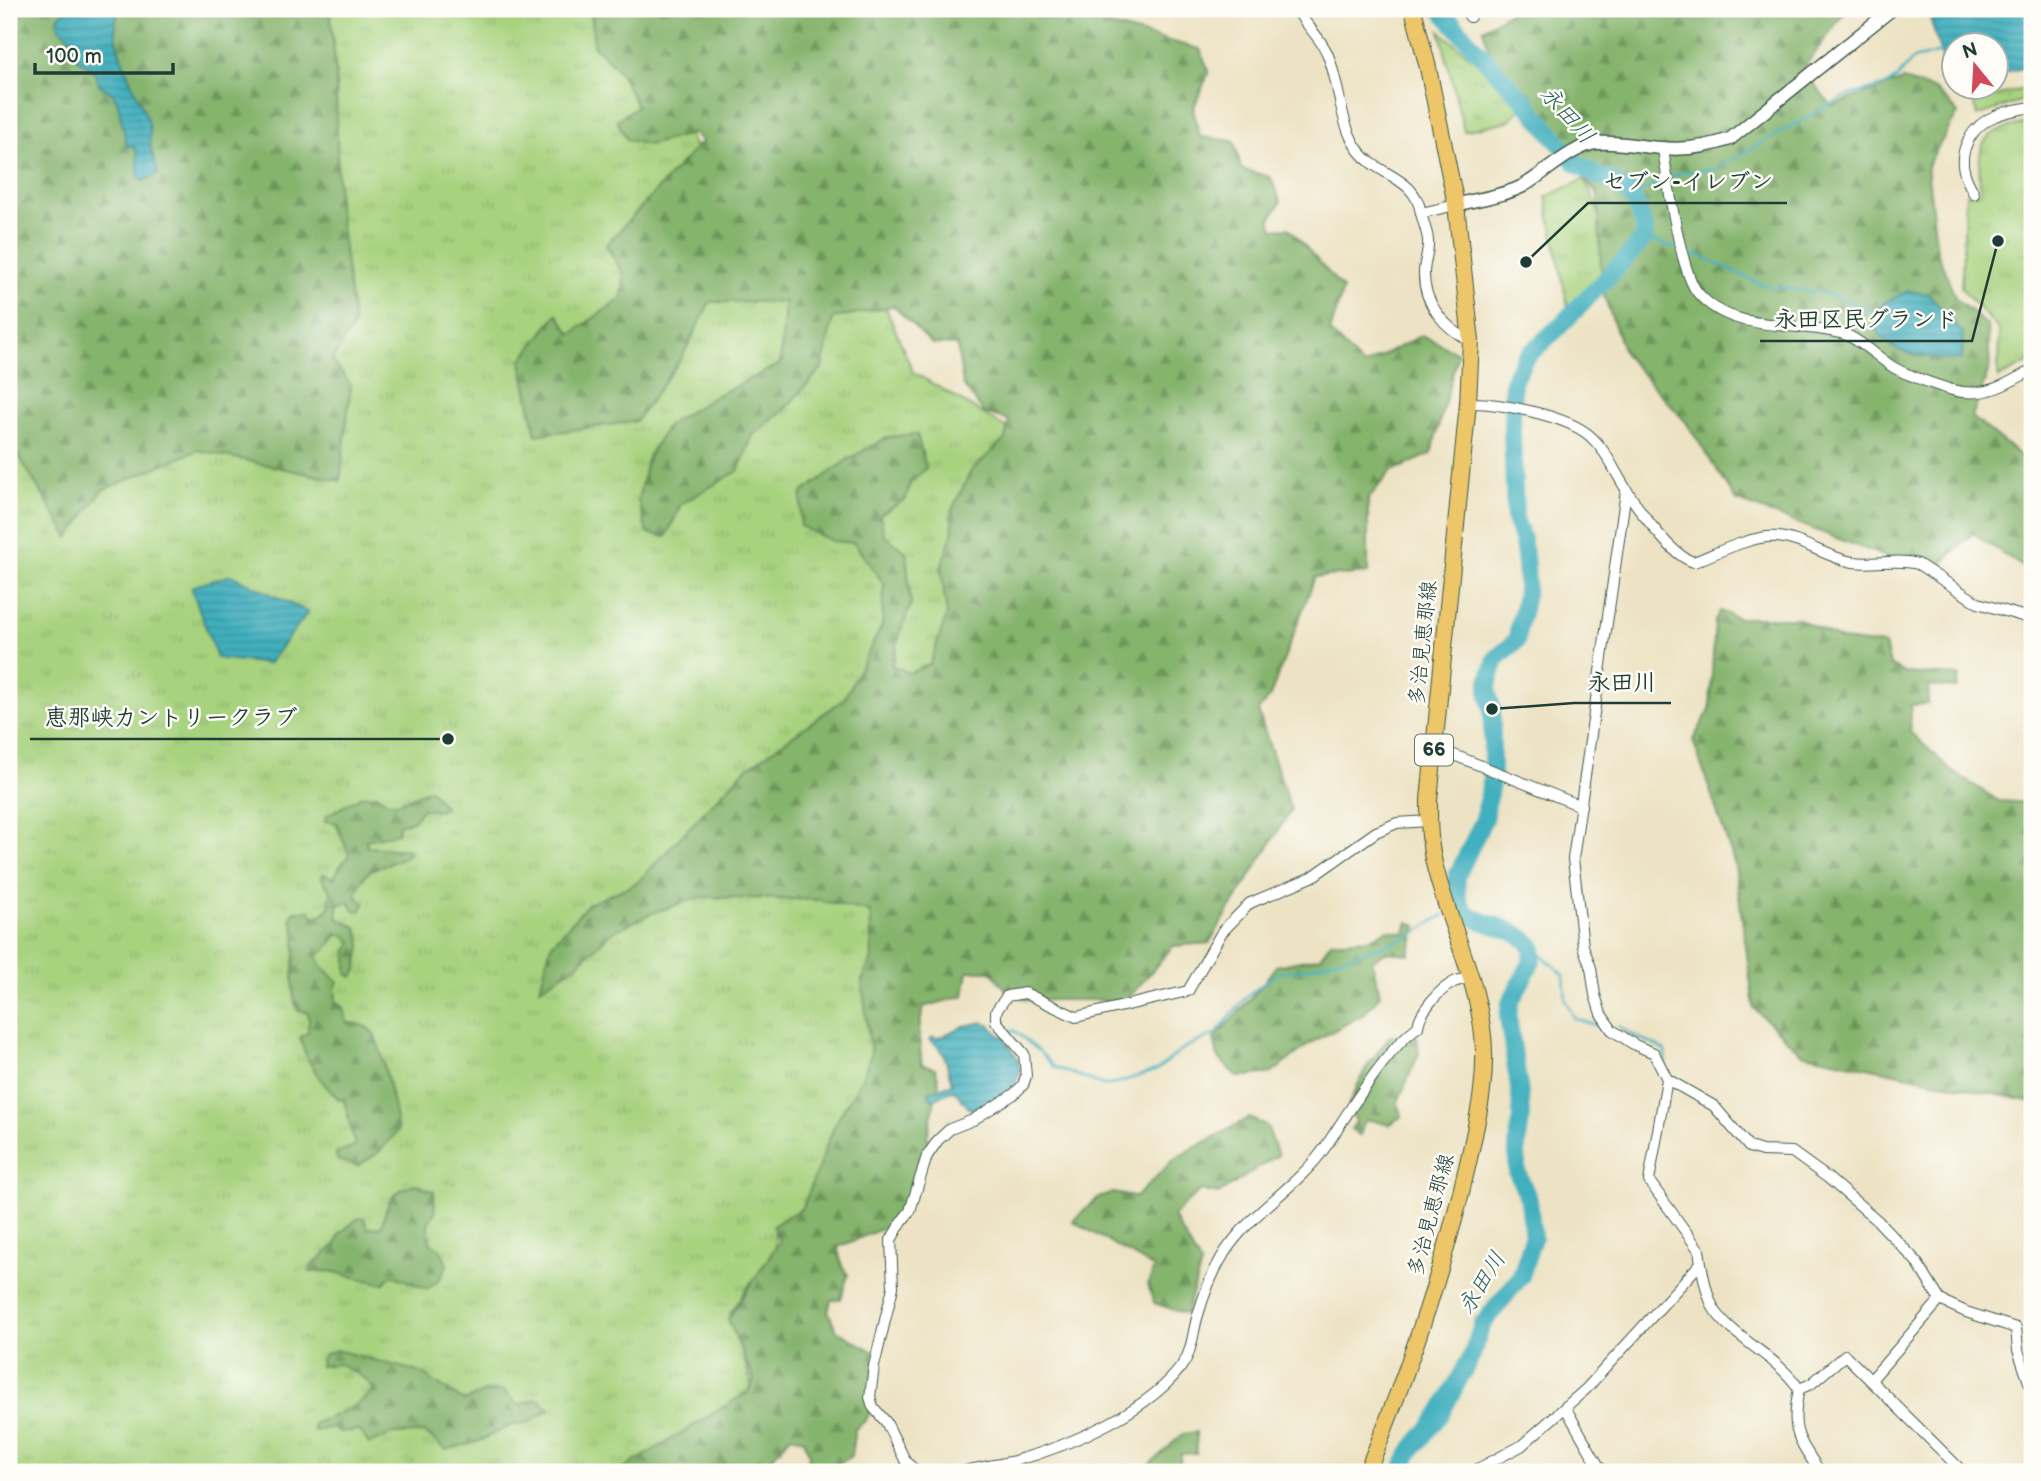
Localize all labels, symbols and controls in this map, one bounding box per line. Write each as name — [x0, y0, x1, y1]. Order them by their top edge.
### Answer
scale bar — [35, 32, 173, 76]
north arrow — [1940, 32, 2010, 102]
text: N — [1960, 38, 1981, 64]
text: 100 m — [46, 44, 102, 69]
water label: 永田川 — [1534, 80, 1600, 150]
callout: セブン-イレブン — [1588, 159, 1787, 203]
text: セブン-イレブン — [1603, 168, 1773, 196]
callout: 永田区民グランド — [1760, 297, 1972, 341]
text: 永田区民グランド — [1774, 306, 1958, 334]
street label: 多治見恵那線 — [1404, 579, 1442, 707]
callout: 永田川 — [1574, 659, 1671, 703]
text: 永田川 — [1588, 669, 1657, 697]
callout: 恵那峡カントリークラブ — [30, 695, 311, 739]
text: 恵那峡カントリークラブ — [45, 704, 298, 732]
road number: 66 — [1415, 734, 1453, 765]
street label: 多治見恵那線 — [1403, 1151, 1459, 1279]
water label: 永田川 — [1452, 1246, 1512, 1320]

